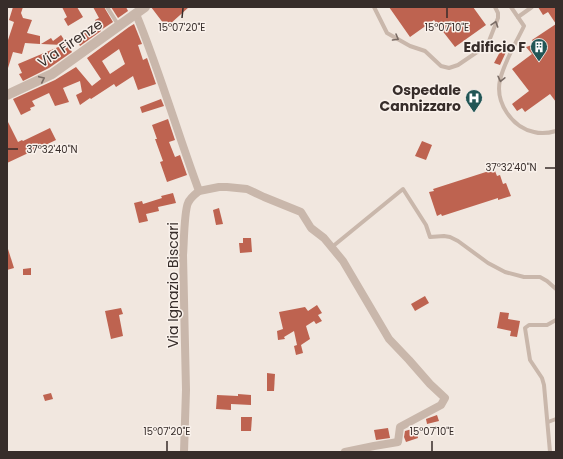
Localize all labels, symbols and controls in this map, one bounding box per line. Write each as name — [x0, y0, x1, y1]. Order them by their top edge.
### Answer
street label: Via Firenze — [34, 14, 107, 72]
text: 15°07'20"E — [159, 20, 206, 35]
text: 15°07'10"E — [425, 20, 469, 35]
one-way arrow — [491, 21, 499, 28]
one-way arrow — [391, 33, 399, 40]
place label: Edificio F — [463, 37, 526, 57]
building icon: Edificio F — [529, 37, 549, 62]
one-way arrow — [38, 76, 46, 84]
one-way arrow — [497, 76, 505, 82]
place label: Ospedale Cannizzaro — [380, 80, 461, 116]
hospital icon: Ospedale Cannizzaro — [464, 88, 484, 113]
text: 37°32'40"N — [26, 142, 78, 157]
text: 37°32'40"N — [485, 160, 537, 175]
street label: Via Ignazio Biscari — [163, 222, 183, 348]
text: 15°07'20"E — [144, 424, 191, 439]
text: 15°07'10"E — [410, 424, 454, 439]

